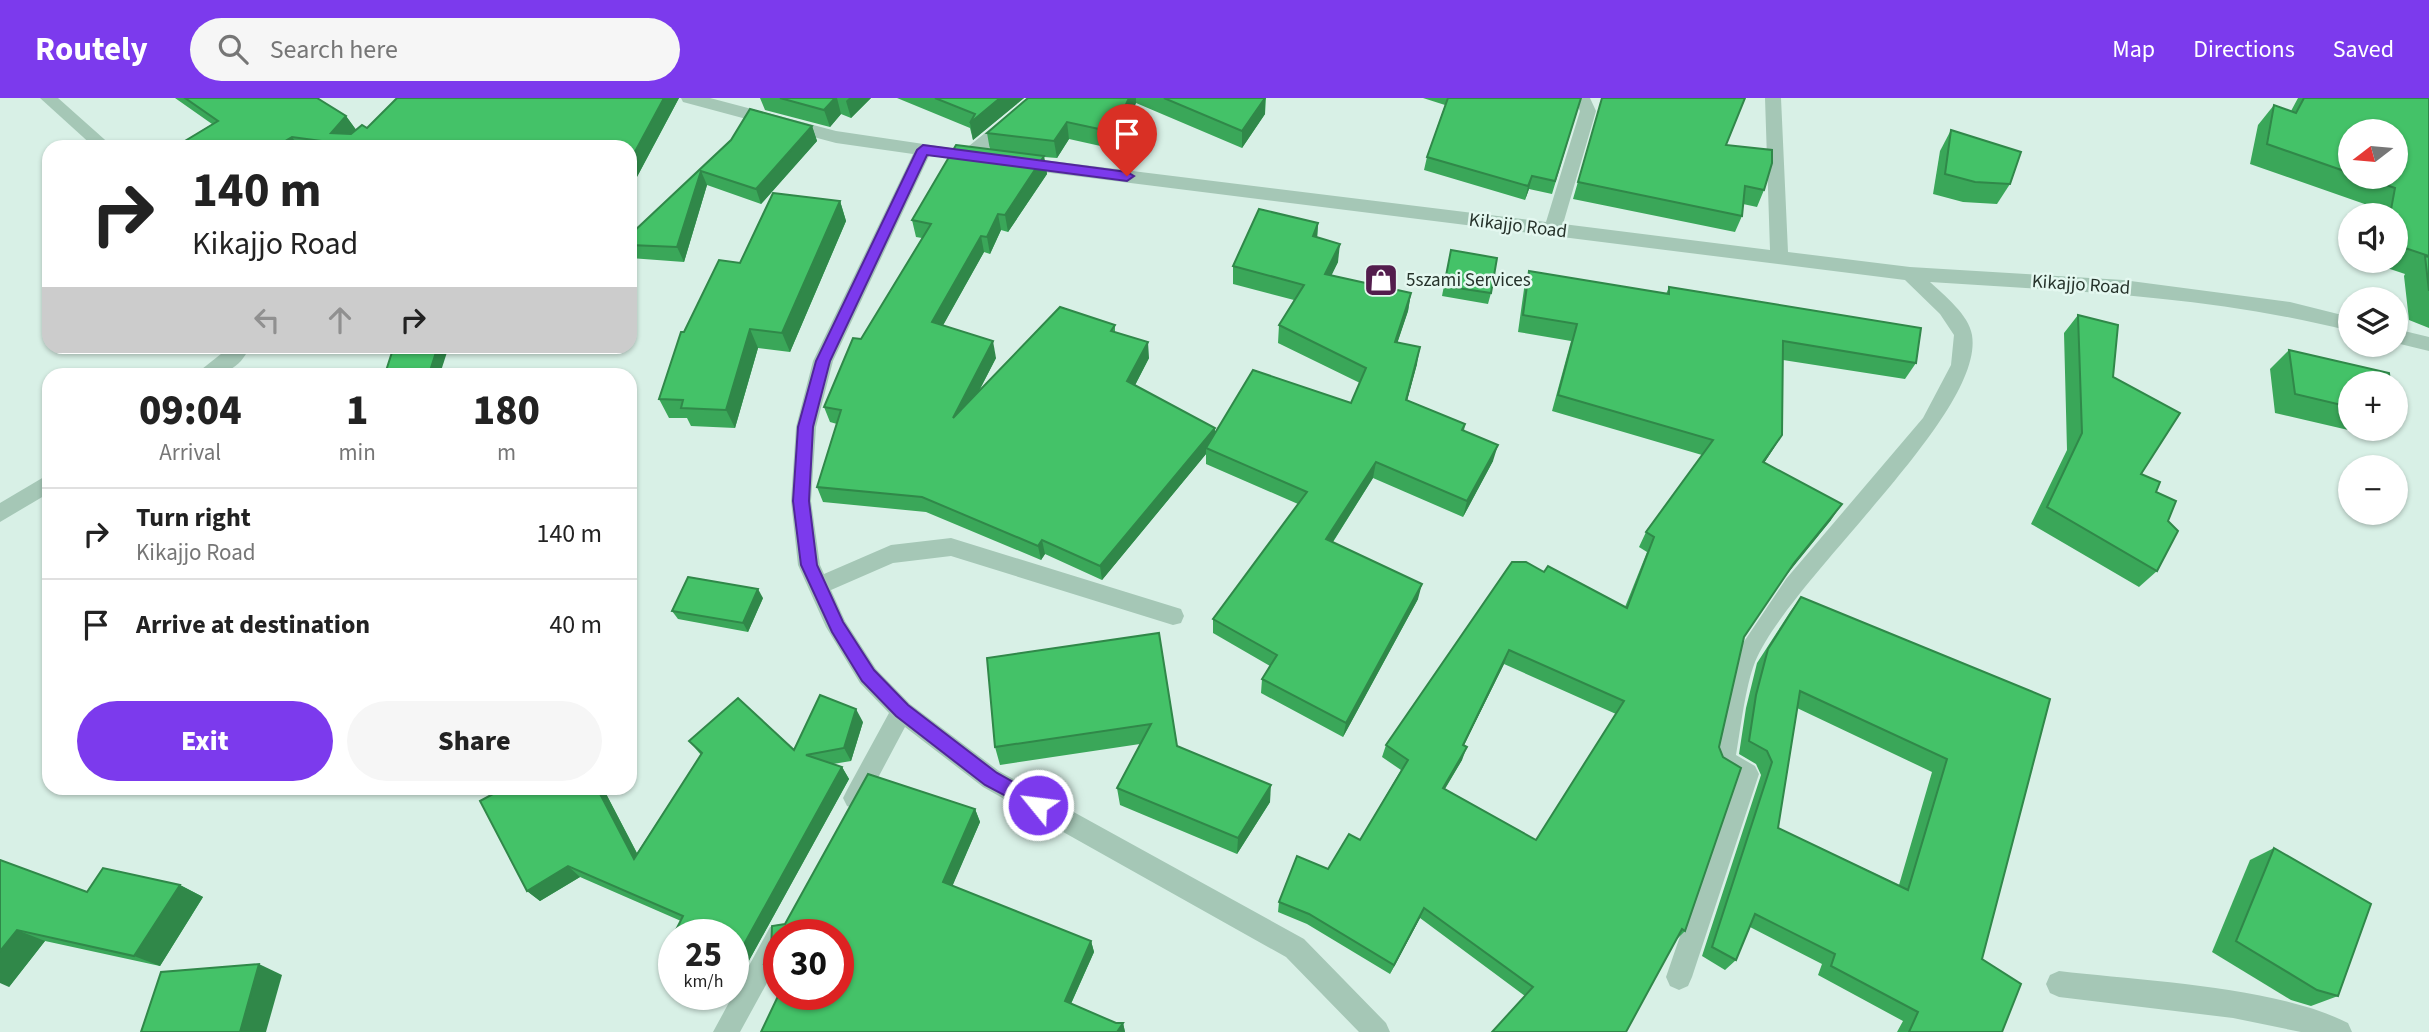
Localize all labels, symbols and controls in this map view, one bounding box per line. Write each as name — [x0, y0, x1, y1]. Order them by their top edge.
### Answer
search box — [190, 18, 680, 81]
text: Routely — [35, 26, 148, 73]
icon: search — [214, 30, 252, 68]
text: Search here — [270, 31, 398, 68]
text: Map — [2112, 32, 2155, 67]
text: Directions — [2193, 32, 2295, 67]
text: Saved — [2333, 32, 2394, 67]
pin — [1097, 104, 1157, 176]
icon: arrive — [1108, 115, 1146, 153]
north arrow — [2338, 119, 2408, 189]
map controls — [2338, 119, 2408, 525]
text: 140 m — [192, 156, 321, 226]
icon: right — [77, 168, 168, 259]
button: sound — [2338, 203, 2408, 273]
street label: Kikajjo Road — [1467, 207, 1569, 245]
text: Kikajjo Road — [192, 221, 358, 267]
shop icon: 5szami Services — [1362, 261, 1400, 299]
place label: 5szami Services — [1406, 267, 1531, 294]
street label: Kikajjo Road — [2031, 268, 2131, 302]
button: layers — [2338, 287, 2408, 357]
icon: left — [248, 301, 286, 339]
icon: ahead — [321, 301, 359, 339]
icon: right — [394, 301, 432, 339]
button: + — [2338, 371, 2408, 441]
text: 09:04 — [139, 381, 242, 441]
text: 1 — [346, 381, 368, 441]
text: 180 — [473, 381, 540, 441]
text: Arrival — [159, 436, 221, 469]
text: min — [339, 436, 376, 469]
text: m — [497, 436, 516, 469]
button: − — [2338, 455, 2408, 525]
text: Turn right — [136, 499, 251, 536]
icon: right — [77, 515, 115, 553]
text: 140 m — [536, 515, 602, 552]
text: Kikajjo Road — [136, 536, 256, 569]
icon: arrive — [77, 606, 115, 644]
text: Arrive at destination — [136, 606, 370, 643]
text: 40 m — [549, 606, 602, 643]
button: Exit — [77, 701, 333, 781]
button: Share — [347, 701, 602, 781]
position arrow — [1001, 768, 1075, 842]
speed limit sign: 30 — [763, 919, 854, 1010]
text: 25 — [685, 930, 722, 980]
text: km/h — [684, 969, 723, 994]

